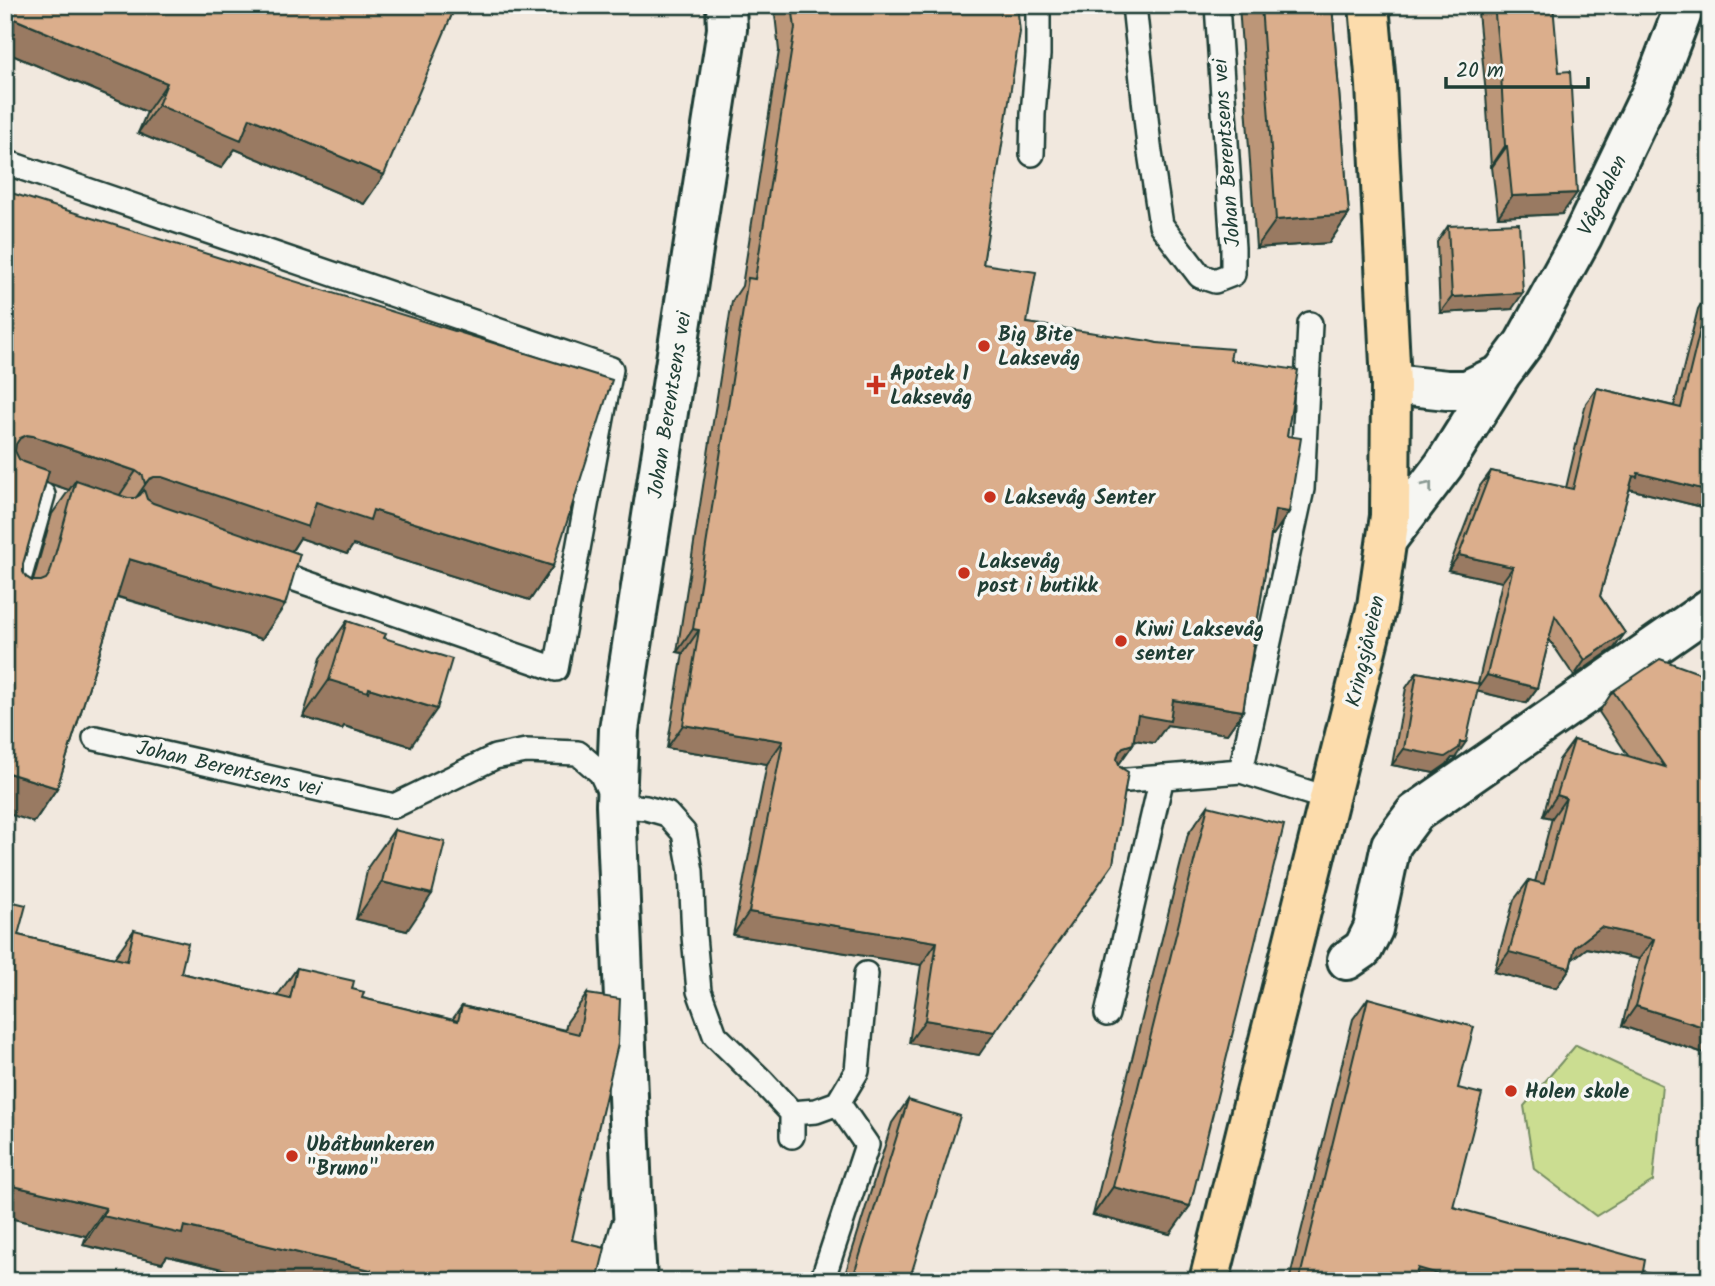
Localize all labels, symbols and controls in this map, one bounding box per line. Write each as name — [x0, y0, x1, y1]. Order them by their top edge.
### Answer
scale bar — [1446, 46, 1587, 90]
text: 20 m — [1456, 55, 1504, 88]
street label: Johan Berentsens vei — [1204, 57, 1251, 248]
street label: Vågedalen — [1570, 149, 1637, 242]
street label: Johan Berentsens vei — [639, 308, 702, 501]
place label: Big Bite Laksevåg — [998, 319, 1080, 376]
marker: Big Bite Laksevåg — [976, 338, 992, 354]
place label: Apotek 1 Laksevåg — [890, 358, 972, 415]
marker: Apotek 1 Laksevåg — [868, 377, 884, 393]
one-way arrow — [1420, 481, 1433, 494]
place label: Laksevåg Senter — [1004, 482, 1157, 515]
marker: Laksevåg Senter — [982, 489, 998, 505]
place label: Laksevåg post i butikk — [977, 546, 1098, 603]
marker: Laksevåg post i butikk — [956, 565, 972, 581]
street label: Kringsjåveien — [1338, 592, 1395, 710]
place label: Kiwi Laksevåg senter — [1135, 614, 1264, 671]
marker: Kiwi Laksevåg senter — [1113, 633, 1129, 649]
street label: Johan Berentsens vei — [133, 732, 325, 807]
place label: Holen skole — [1525, 1076, 1629, 1109]
marker: Holen skole — [1503, 1083, 1519, 1099]
place label: Ubåtbunkeren "Bruno" — [306, 1129, 435, 1186]
marker: Ubåtbunkeren "Bruno" — [284, 1148, 300, 1164]

